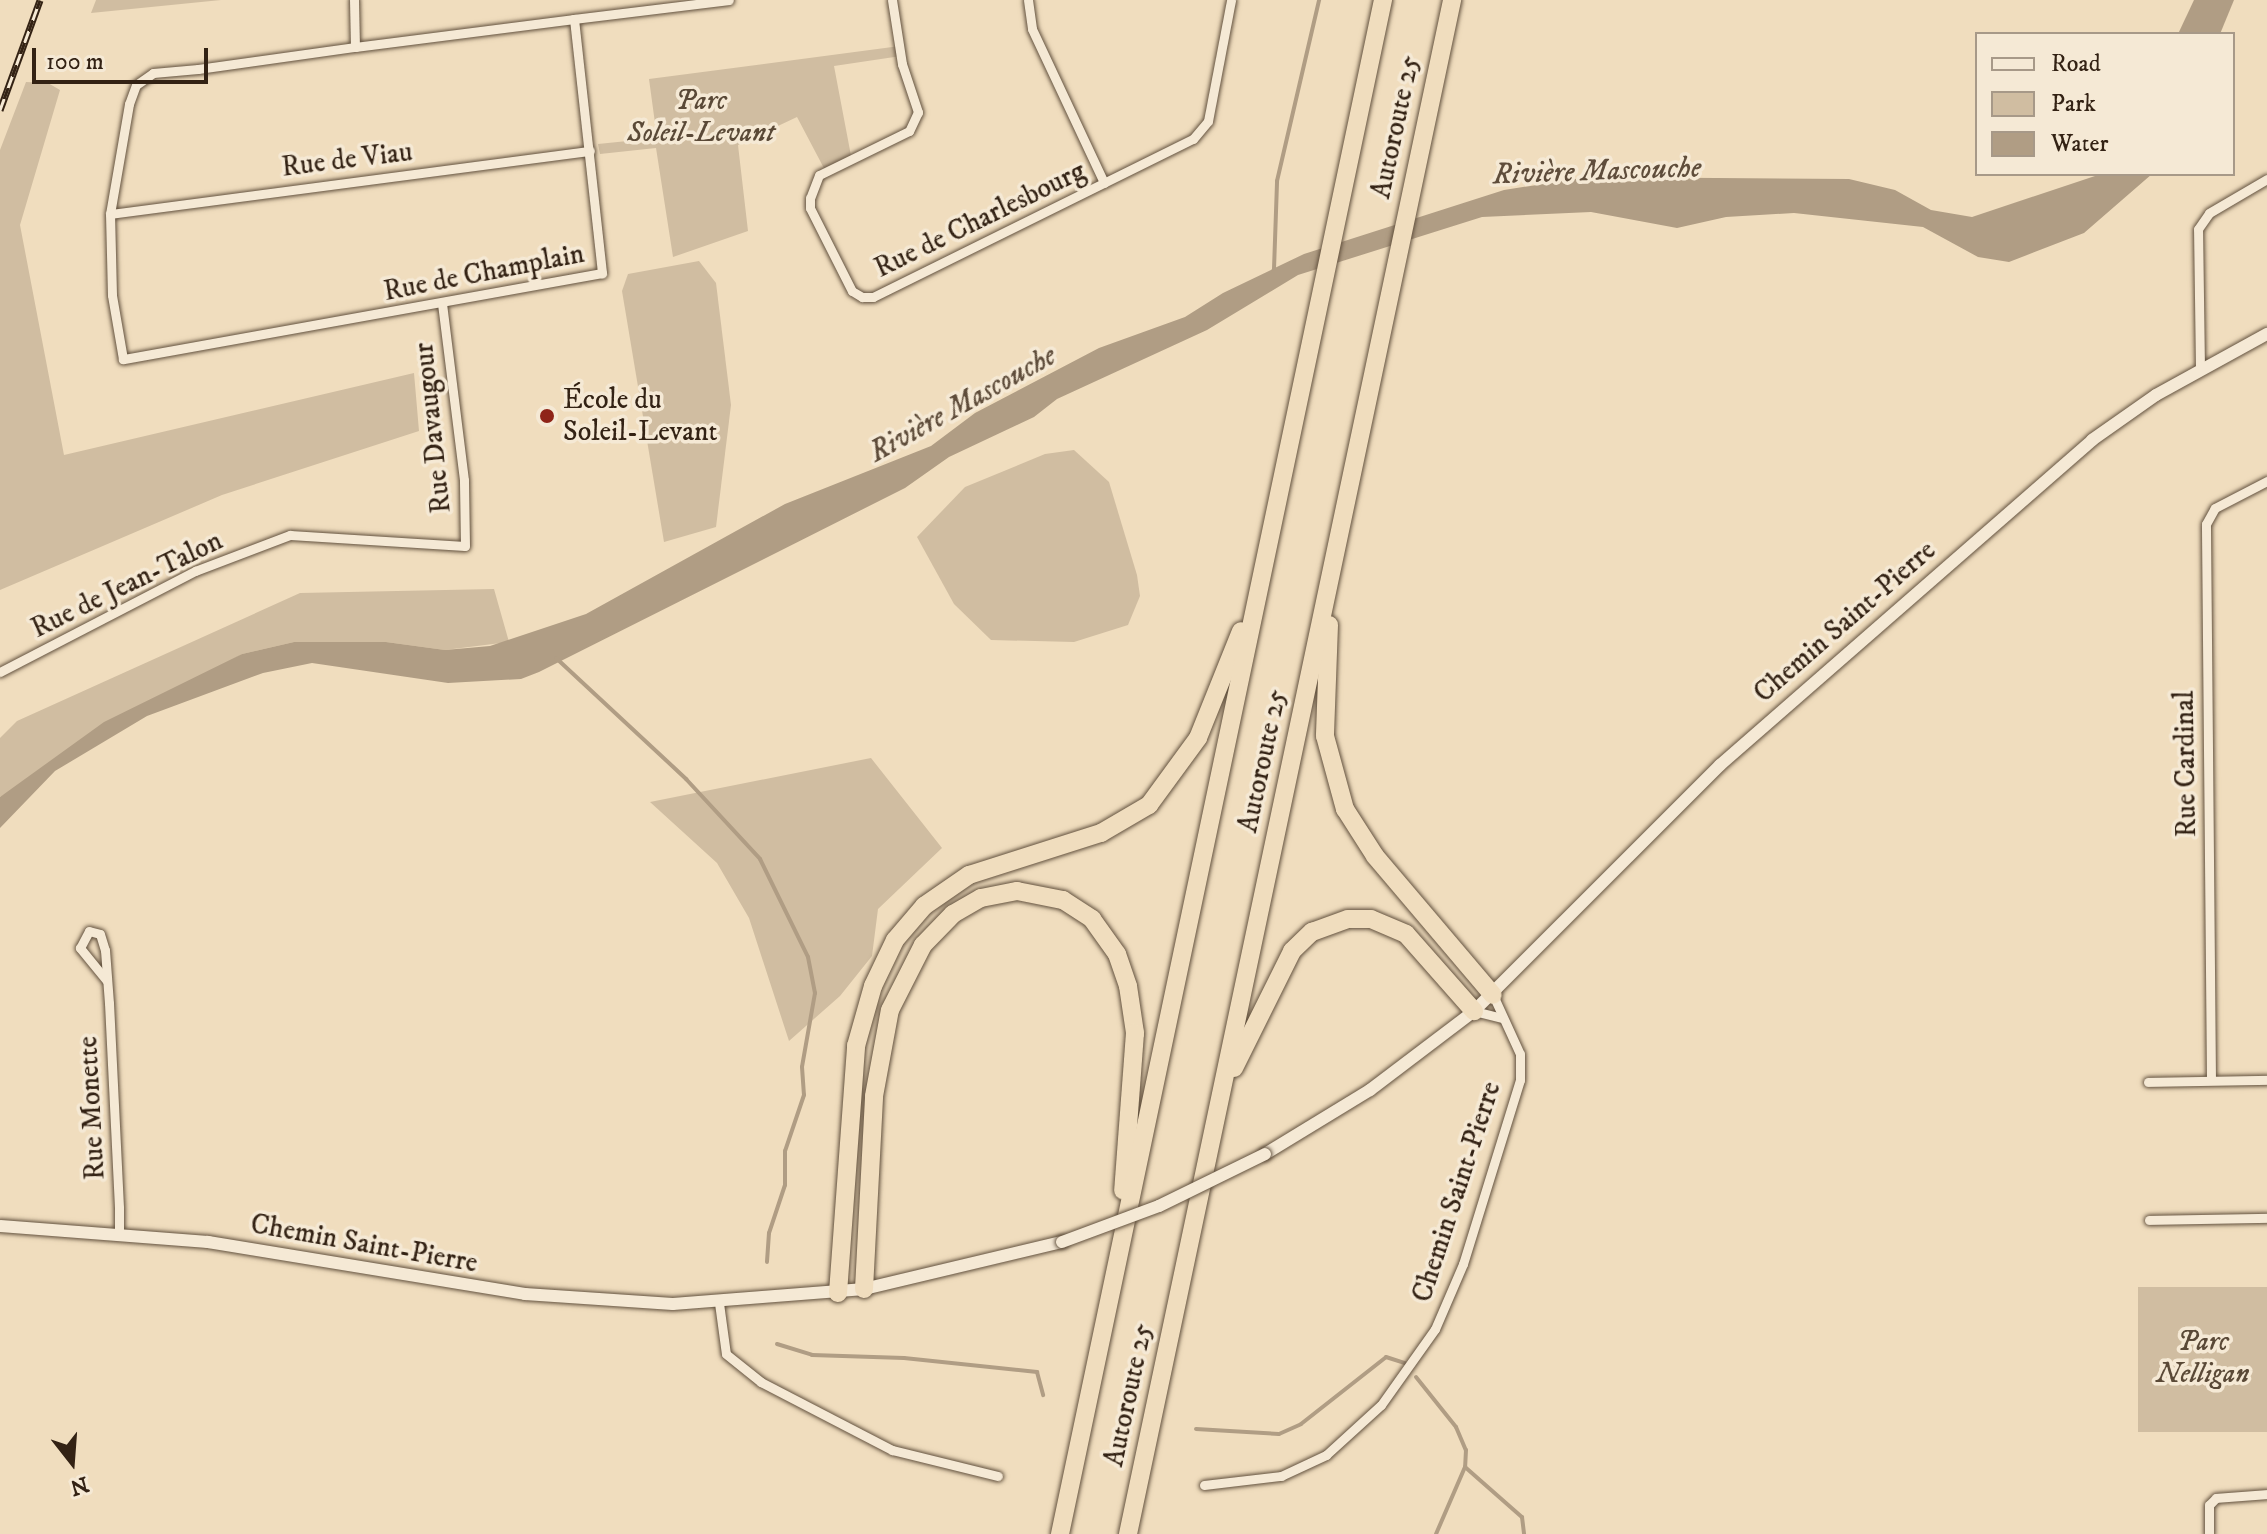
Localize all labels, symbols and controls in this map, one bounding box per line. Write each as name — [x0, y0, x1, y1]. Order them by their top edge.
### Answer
scale bar — [36, 32, 212, 82]
legend — [1975, 32, 2235, 176]
text: 100 m — [46, 47, 104, 77]
text: Road — [2051, 49, 2101, 79]
street label: Autoroute 25 — [1364, 52, 1428, 202]
park label: Parc Soleil-Levant — [627, 84, 775, 150]
text: Park — [2051, 89, 2096, 119]
text: Water — [2051, 129, 2108, 159]
street label: Rue de Viau — [280, 135, 414, 185]
water label: Rivière Mascouche — [1492, 150, 1702, 194]
street label: Rue de Charlesbourg — [869, 154, 1091, 286]
street label: Rue de Champlain — [381, 237, 587, 309]
water label: Rivière Mascouche — [863, 339, 1063, 471]
street label: Rue Davaugour — [407, 341, 459, 515]
place label: École du Soleil-Levant — [563, 383, 718, 449]
marker: École du Soleil-Levant — [538, 407, 556, 425]
street label: Rue de Jean-Talon — [26, 524, 228, 646]
street label: Chemin Saint-Pierre — [1747, 534, 1943, 710]
street label: Autoroute 25 — [1231, 686, 1295, 836]
street label: Rue Cardinal — [2168, 690, 2204, 838]
street label: Rue Monette — [71, 1035, 113, 1181]
street label: Chemin Saint-Pierre — [1406, 1078, 1508, 1306]
street label: Chemin Saint-Pierre — [248, 1208, 480, 1280]
street label: Autoroute 25 — [1097, 1320, 1161, 1470]
park label: Parc Nelligan — [2156, 1325, 2250, 1391]
north arrow — [32, 1422, 112, 1502]
text: N — [67, 1470, 92, 1501]

